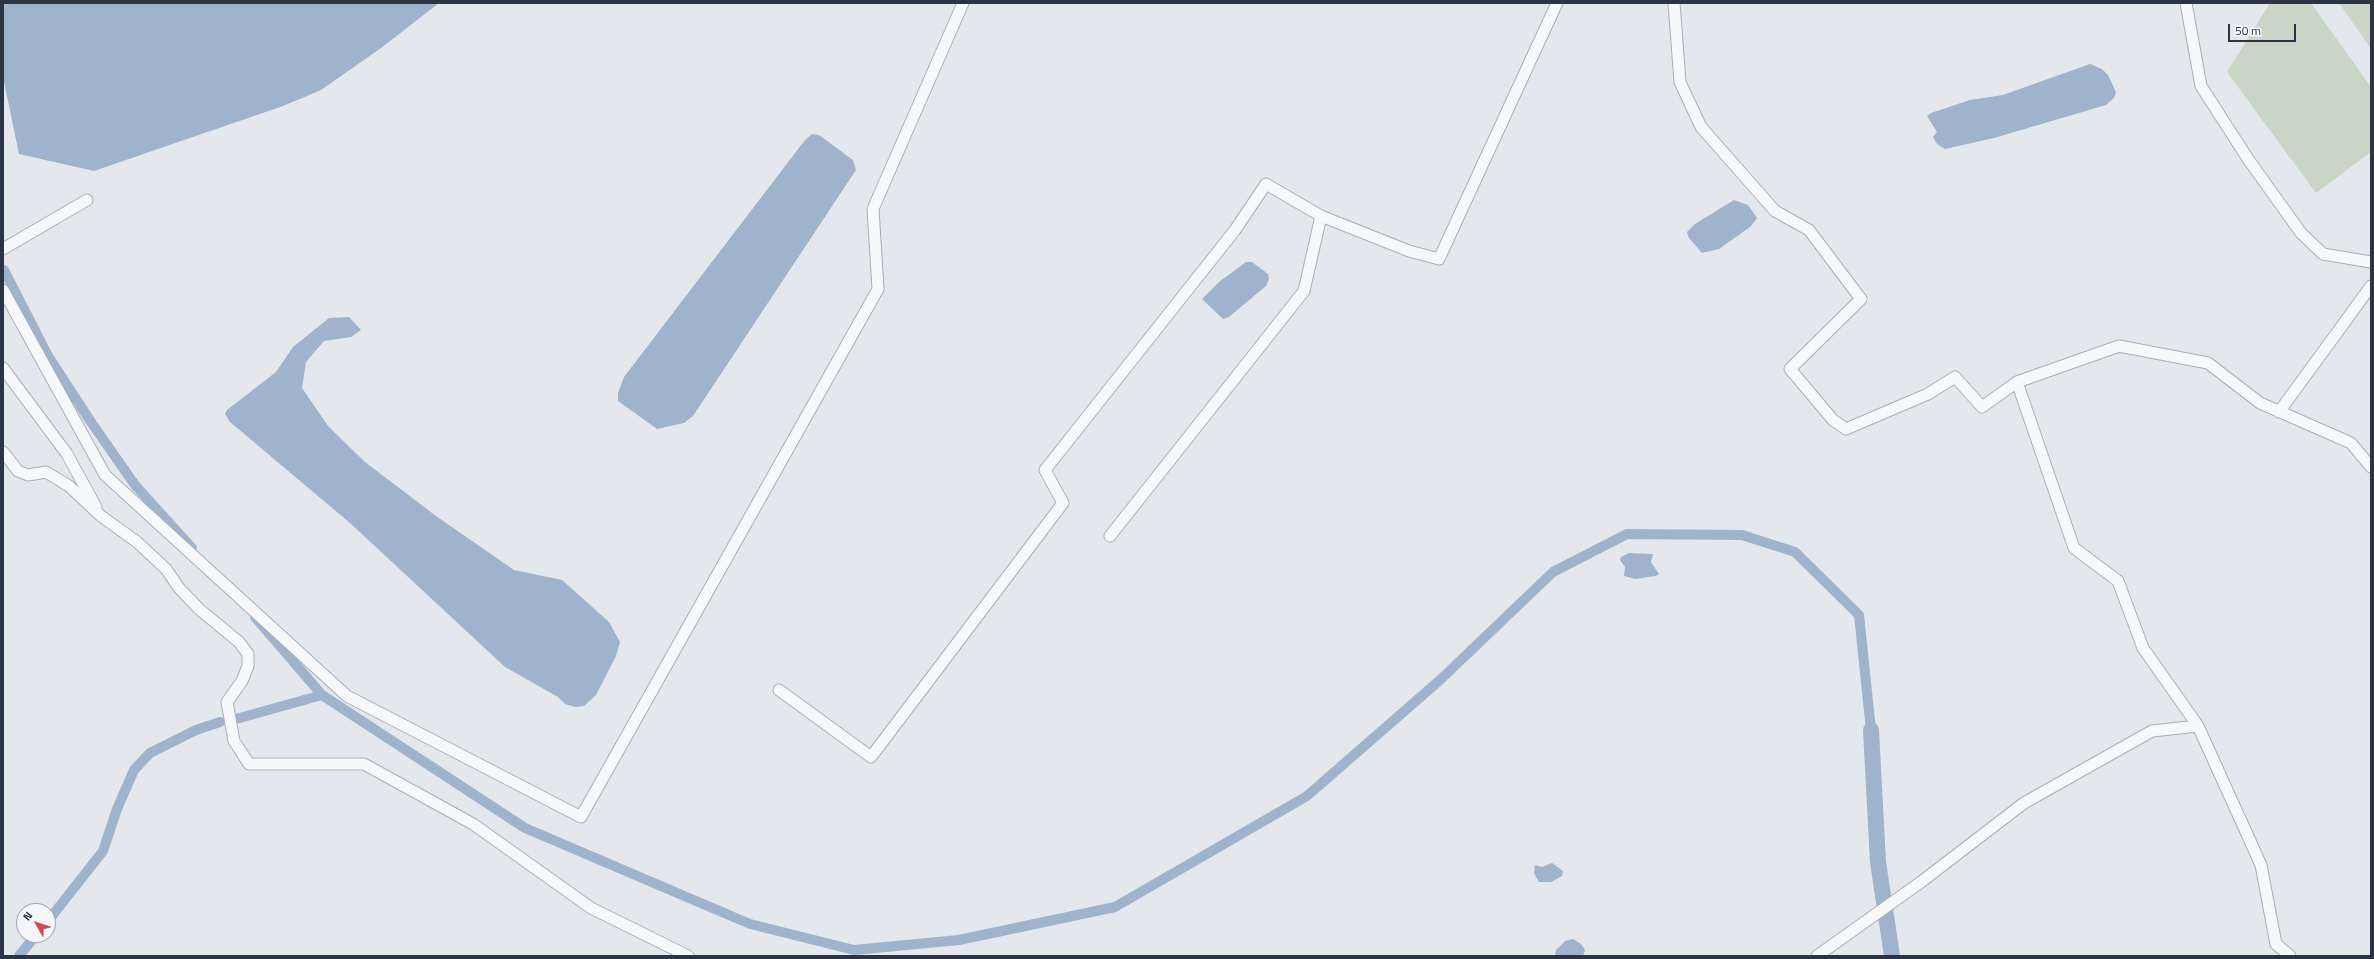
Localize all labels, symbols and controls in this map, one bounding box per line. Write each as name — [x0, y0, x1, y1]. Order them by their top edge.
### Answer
scale bar — [2230, 16, 2298, 42]
text: 50 m — [2235, 21, 2261, 40]
north arrow — [16, 903, 56, 943]
text: N — [19, 908, 36, 924]

